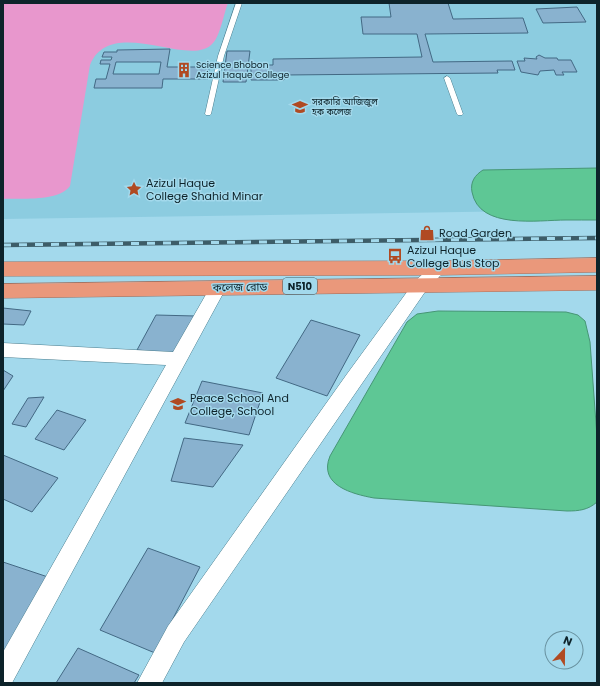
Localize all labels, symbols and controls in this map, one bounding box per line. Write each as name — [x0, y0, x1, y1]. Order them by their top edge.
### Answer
place label: Science Bhobon Azizul Haque College — [196, 59, 290, 81]
building icon: Science Bhobon Azizul Haque College — [175, 61, 193, 79]
place label: সরকারি আজিজুল হক কলেজ — [311, 96, 378, 118]
school or university icon: সরকারি আজিজুল হক কলেজ — [291, 98, 309, 116]
place label: Azizul Haque College Shahid Minar — [146, 175, 263, 204]
place icon: Azizul Haque College Shahid Minar — [125, 180, 143, 198]
shop icon: Road Garden — [418, 224, 436, 242]
place label: Road Garden — [439, 225, 512, 241]
place label: Azizul Haque College Bus Stop — [407, 242, 499, 271]
bus stop icon: Azizul Haque College Bus Stop — [386, 247, 404, 265]
road number: N510 — [283, 278, 317, 294]
street label: কলেজ রোড — [212, 279, 268, 295]
place label: Peace School And College, School — [190, 390, 289, 419]
school or university icon: Peace School And College, School — [169, 395, 187, 413]
north arrow — [544, 630, 584, 670]
text: N — [561, 632, 575, 650]

